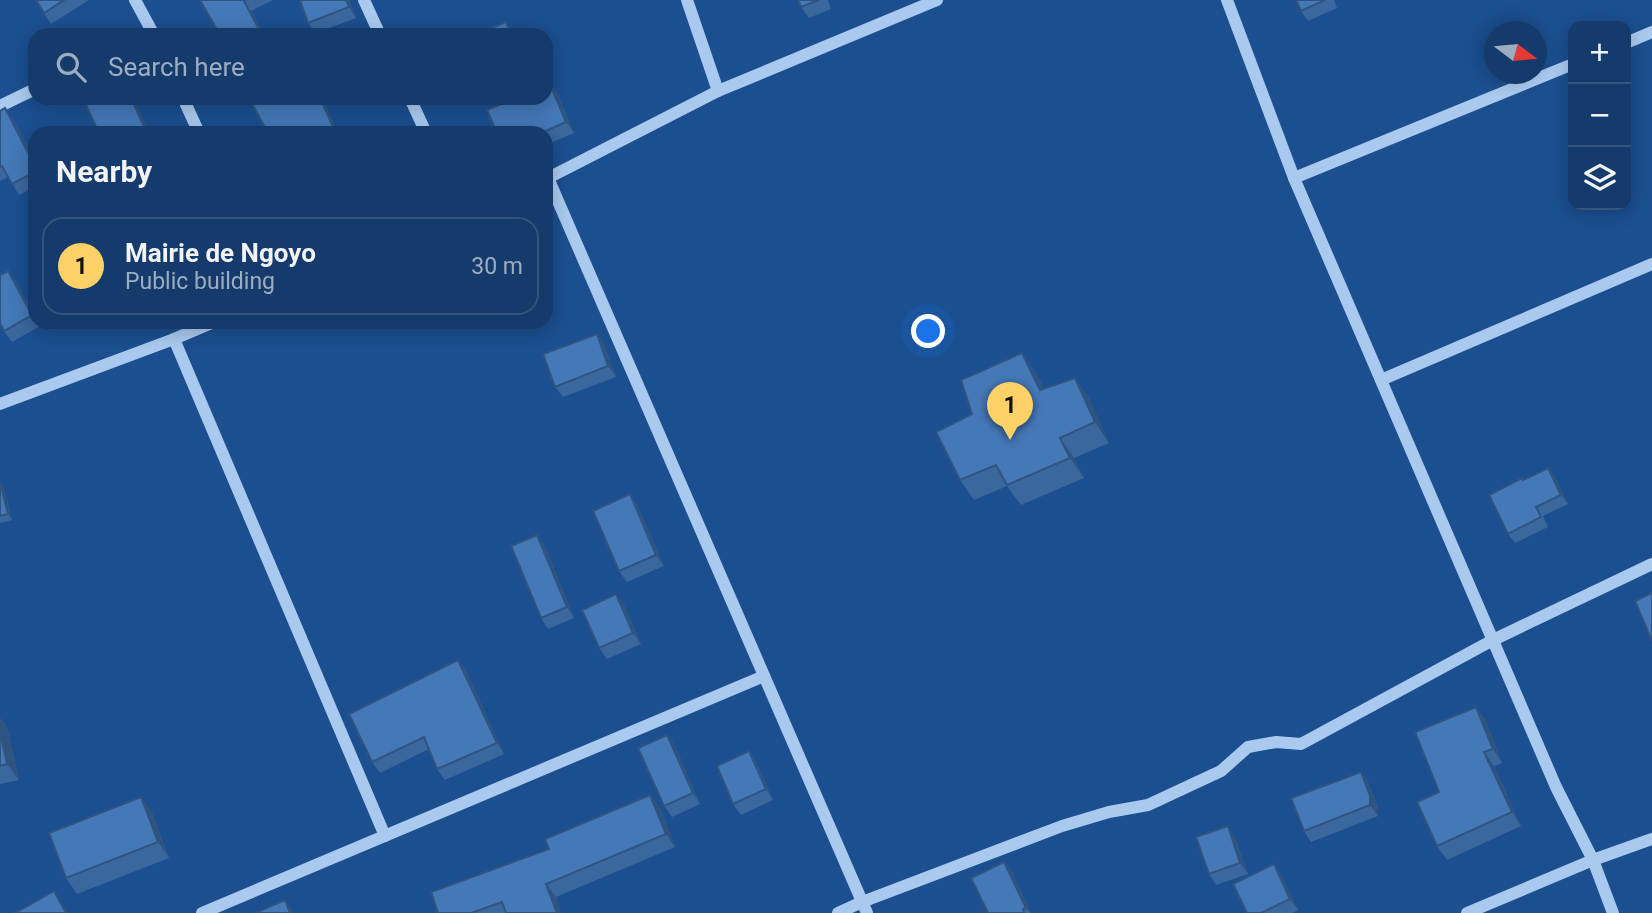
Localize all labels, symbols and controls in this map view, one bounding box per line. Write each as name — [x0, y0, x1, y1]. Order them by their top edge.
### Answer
north arrow — [1484, 21, 1547, 84]
map controls — [1568, 21, 1631, 210]
button: + — [1568, 21, 1631, 84]
search box — [28, 28, 553, 105]
icon: search — [52, 48, 90, 86]
text: Search here — [108, 52, 245, 82]
button: − — [1568, 84, 1631, 147]
button: layers — [1568, 147, 1631, 210]
text: Nearby — [56, 154, 152, 189]
text: Mairie de Ngoyo — [125, 238, 316, 268]
text: 1 — [74, 253, 88, 280]
text: 30 m — [471, 253, 523, 280]
text: Public building — [125, 268, 275, 295]
your location — [911, 314, 945, 348]
pin: 1 — [987, 382, 1033, 440]

